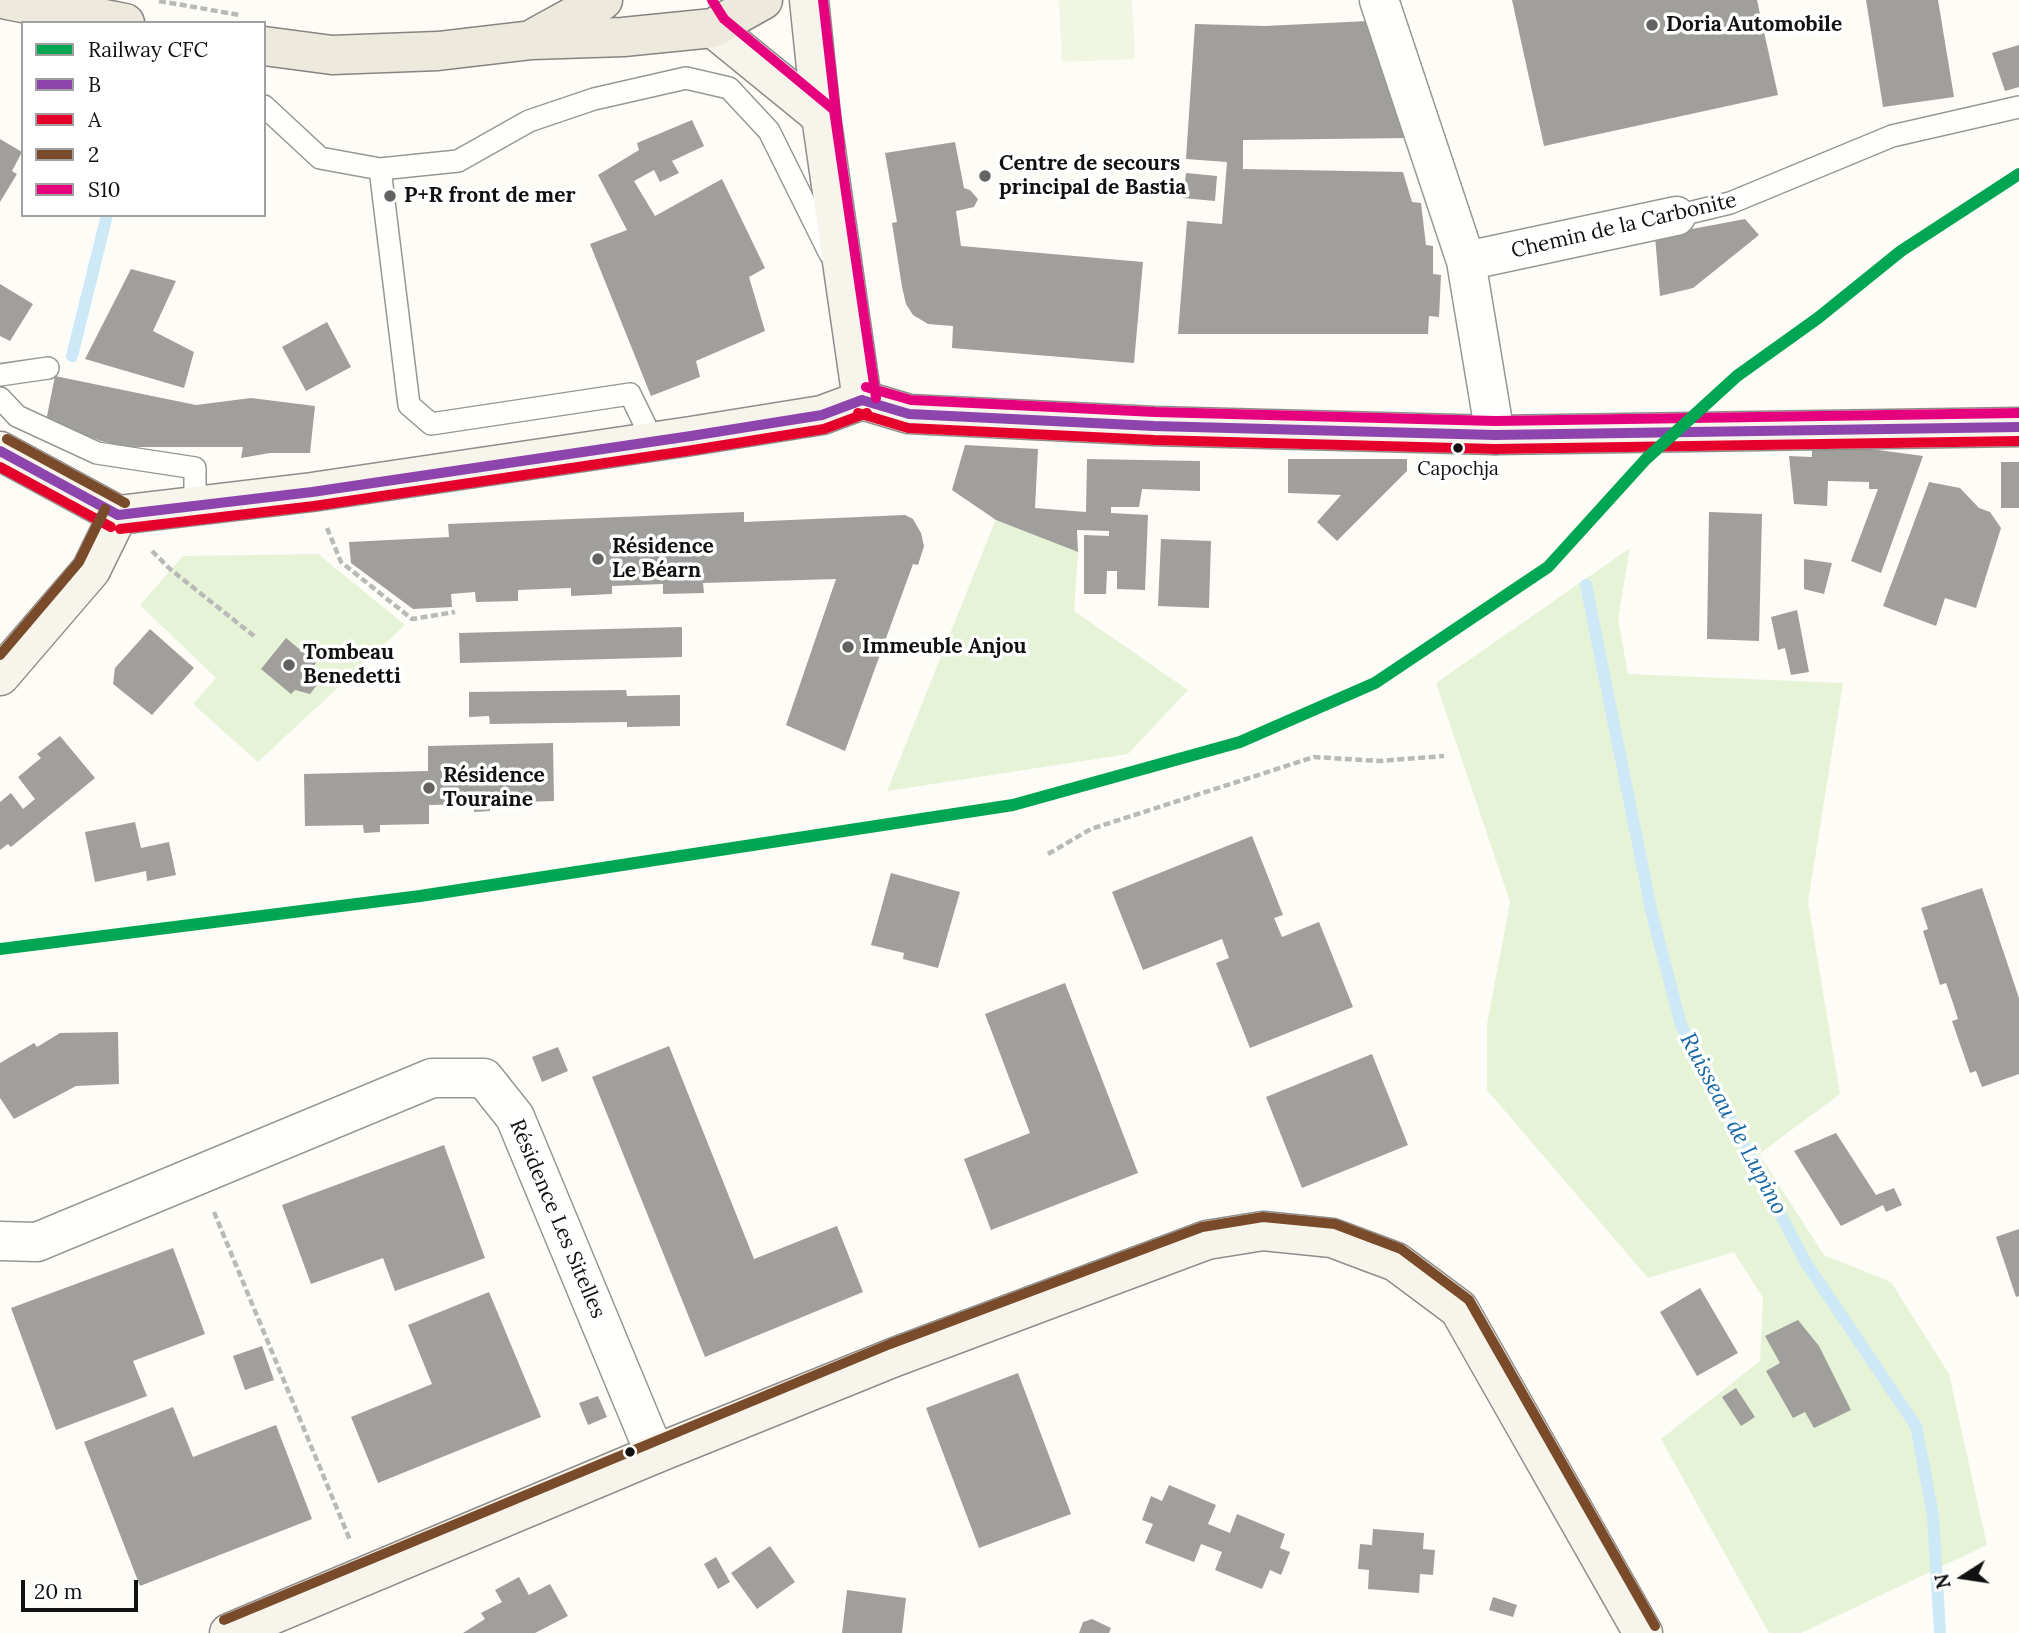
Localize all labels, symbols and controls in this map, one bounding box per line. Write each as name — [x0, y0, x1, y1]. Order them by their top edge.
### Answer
place label: Doria Automobile — [1666, 12, 1842, 38]
marker: Doria Automobile — [1644, 17, 1660, 33]
legend — [21, 21, 266, 217]
text: Railway CFC — [88, 36, 208, 63]
text: B — [88, 71, 101, 98]
text: A — [88, 106, 101, 133]
text: 2 — [88, 141, 99, 168]
place label: Centre de secours principal de Bastia — [999, 151, 1186, 201]
marker: Centre de secours principal de Bastia — [977, 168, 993, 184]
text: S10 — [88, 176, 121, 203]
place label: P+R front de mer — [404, 183, 576, 209]
marker: P+R front de mer — [382, 188, 398, 204]
street label: Chemin de la Carbonite — [1509, 188, 1739, 264]
marker: Capochja — [1451, 441, 1465, 455]
place label: Capochja — [1417, 459, 1499, 481]
place label: Résidence Le Béarn — [612, 534, 714, 584]
marker: Résidence Le Béarn — [590, 551, 606, 567]
place label: Immeuble Anjou — [862, 634, 1027, 660]
marker: Immeuble Anjou — [840, 639, 856, 655]
place label: Tombeau Benedetti — [303, 640, 401, 690]
marker: Tombeau Benedetti — [281, 657, 297, 673]
place label: Résidence Touraine — [443, 763, 545, 813]
marker: Résidence Touraine — [421, 780, 437, 796]
water label: Ruisseau de Lupino — [1673, 1029, 1793, 1219]
street label: Résidence Les Sitelles — [504, 1116, 610, 1322]
unlabelled marker — [623, 1445, 637, 1459]
north arrow — [1928, 1542, 1998, 1612]
scale bar — [24, 1566, 142, 1610]
text: N — [1929, 1572, 1956, 1591]
text: 20 m — [34, 1578, 83, 1605]

